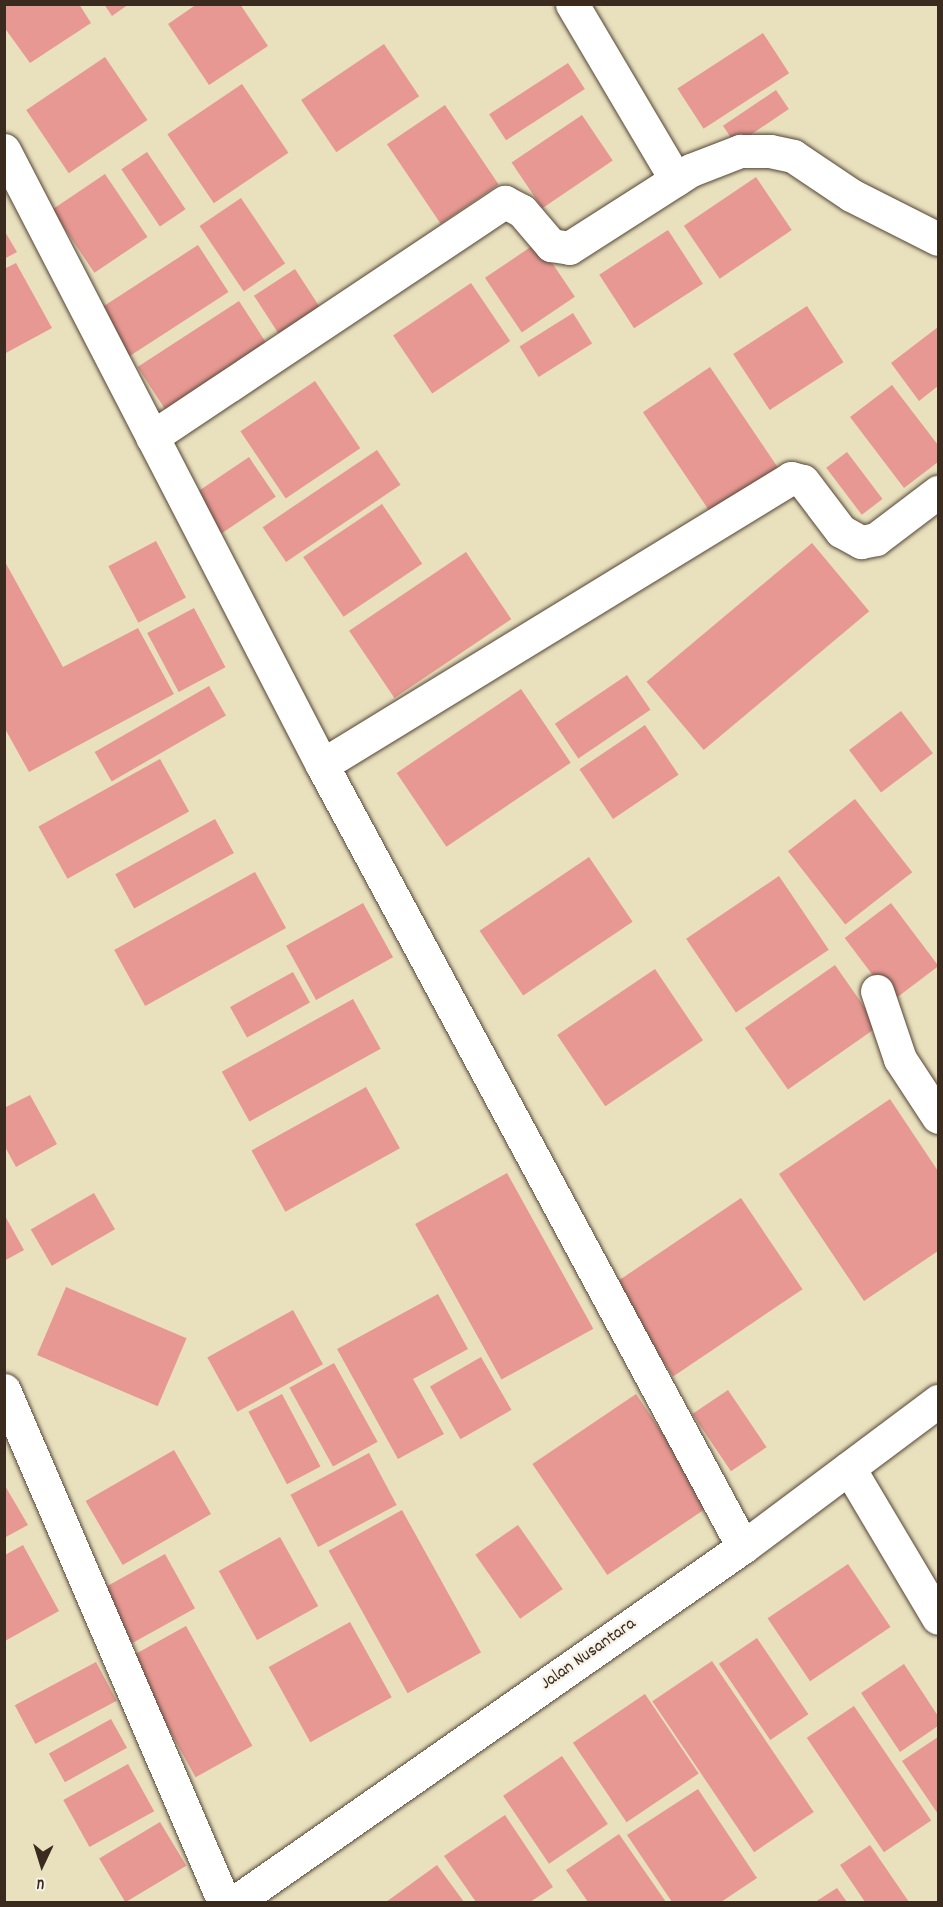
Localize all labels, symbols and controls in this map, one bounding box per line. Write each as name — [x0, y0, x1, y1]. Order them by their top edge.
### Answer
street label: Jalan Nusantara — [537, 1614, 641, 1696]
north arrow — [12, 1835, 72, 1895]
text: U — [36, 1872, 45, 1895]

